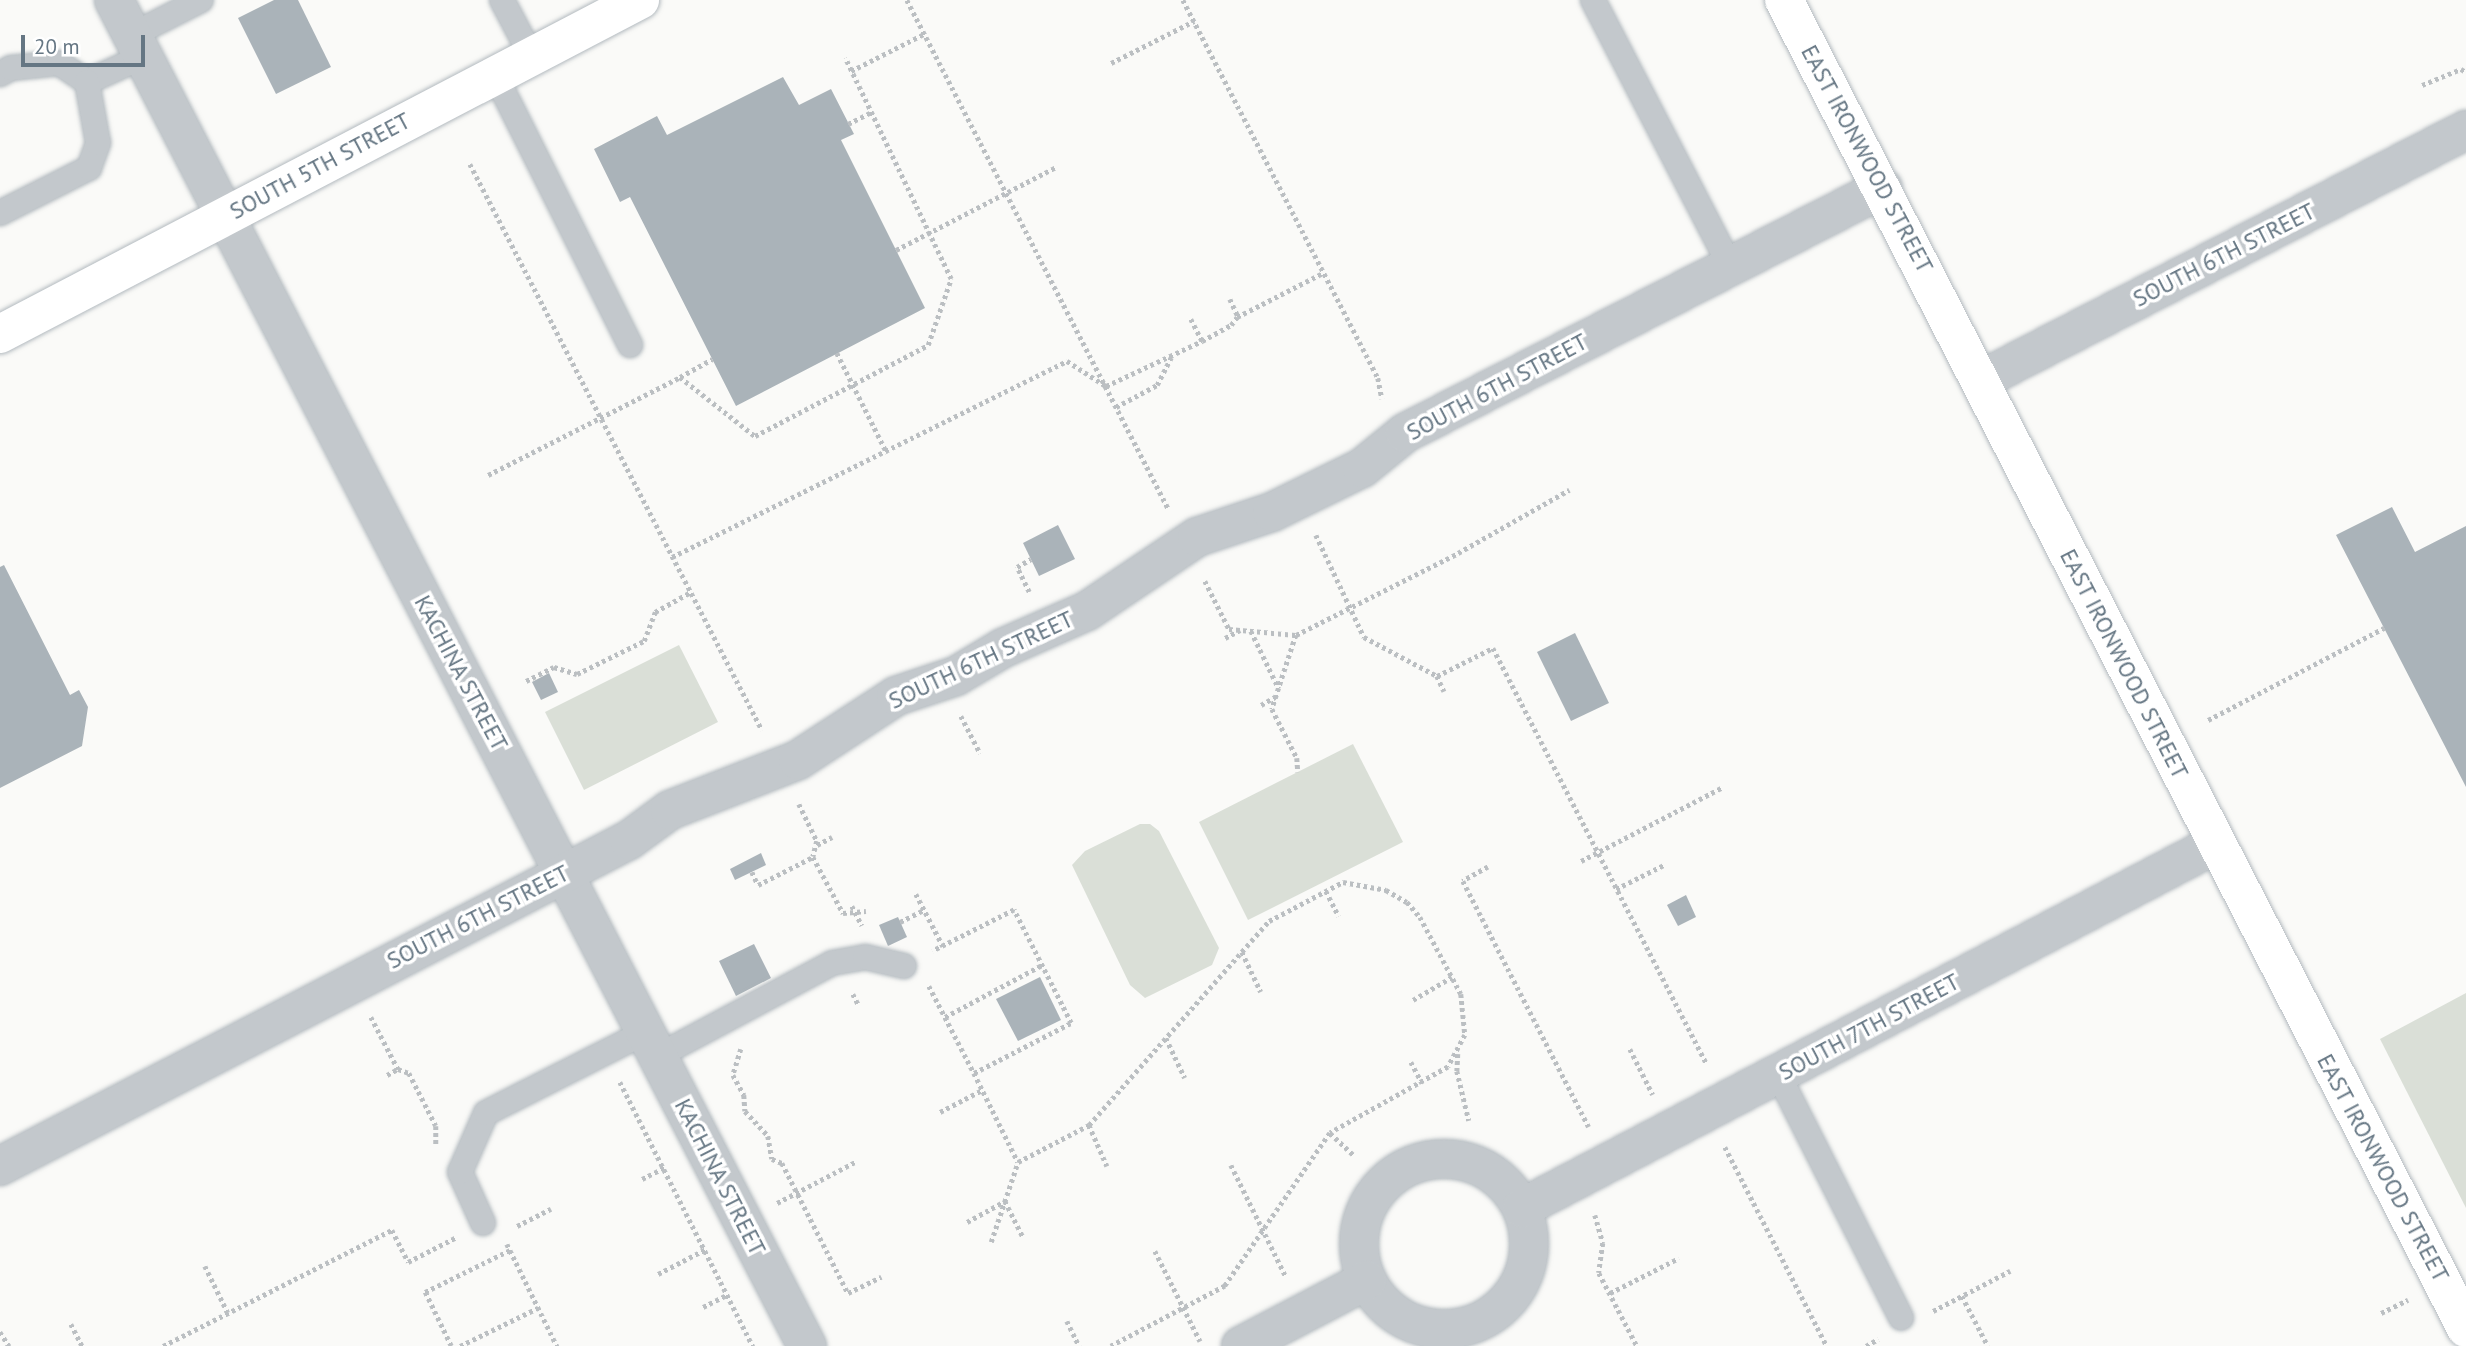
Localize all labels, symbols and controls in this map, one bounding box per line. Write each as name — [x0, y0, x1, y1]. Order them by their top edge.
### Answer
scale bar — [24, 21, 149, 65]
text: 20 m — [34, 33, 80, 60]
street label: EAST IRONWOOD STREET — [1795, 40, 1939, 278]
street label: SOUTH 5TH STREET — [225, 107, 415, 225]
street label: SOUTH 6TH STREET — [2129, 197, 2319, 313]
street label: SOUTH 6TH STREET — [1402, 328, 1592, 446]
street label: EAST IRONWOOD STREET — [2054, 544, 2194, 784]
street label: KACHINA STREET — [408, 590, 514, 756]
street label: SOUTH 6TH STREET — [884, 605, 1078, 715]
street label: SOUTH 6TH STREET — [383, 859, 573, 975]
street label: SOUTH 7TH STREET — [1774, 968, 1964, 1086]
street label: EAST IRONWOOD STREET — [2311, 1049, 2455, 1287]
street label: KACHINA STREET — [669, 1094, 771, 1260]

